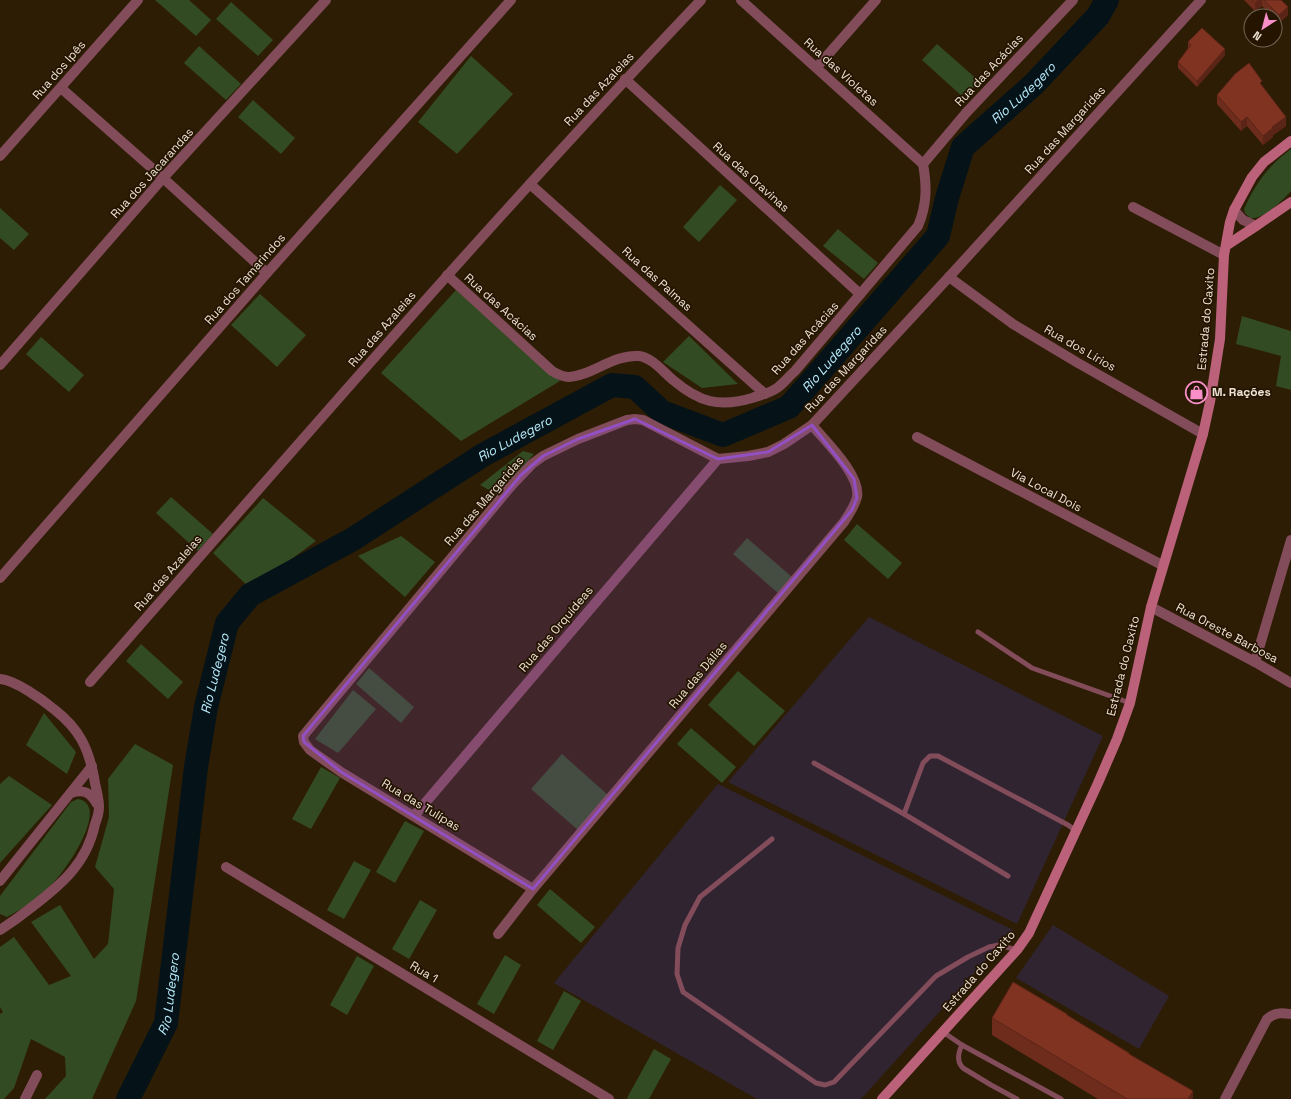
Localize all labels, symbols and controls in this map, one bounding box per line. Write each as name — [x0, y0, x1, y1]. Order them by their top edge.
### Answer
north arrow — [1243, 8, 1283, 48]
text: N — [1250, 28, 1264, 44]
street label: Rua das Acácias — [951, 30, 1027, 110]
street label: Rua das Violetas — [800, 34, 882, 110]
street label: Rua dos Ipês — [29, 37, 89, 103]
street label: Rua das Azaleias — [561, 49, 637, 129]
water label: Rio Ludegero — [987, 58, 1060, 128]
street label: Rua das Margaridas — [1021, 82, 1109, 178]
street label: Rua dos Jacarandas — [107, 124, 197, 222]
street label: Rua das Oravinas — [709, 138, 793, 216]
street label: Rua dos Tamarindos — [201, 230, 289, 328]
street label: Rua das Palmas — [618, 243, 696, 315]
street label: Estrada do Caxito — [1194, 267, 1218, 371]
street label: Rua das Acácias — [461, 270, 541, 344]
street label: Rua das Azaleias — [345, 288, 419, 370]
street label: Rua das Acácias — [768, 298, 842, 378]
street label: Rua dos Lírios — [1041, 321, 1119, 375]
water label: Rio Ludegero — [798, 322, 866, 396]
street label: Rua das Margaridas — [801, 322, 891, 416]
shop icon: M. Rações — [1184, 379, 1210, 405]
place label: M. Rações — [1212, 384, 1271, 400]
water label: Rio Ludegero — [474, 411, 556, 466]
street label: Rua das Margaridas — [441, 453, 527, 549]
street label: Via Local Dois — [1007, 464, 1085, 516]
street label: Rua das Azaleias — [131, 532, 205, 614]
street label: Rua das Orquídeas — [515, 583, 597, 675]
street label: Rua Oreste Barbosa — [1173, 599, 1281, 667]
street label: Estrada do Caxito — [1103, 614, 1143, 718]
water label: Rio Ludegero — [197, 631, 233, 715]
street label: Rua das Dálias — [665, 638, 731, 712]
street label: Rua das Tulípas — [379, 775, 463, 835]
street label: Estrada do Caxito — [939, 927, 1019, 1015]
water label: Rio Ludegero — [153, 951, 183, 1038]
street label: Rua 1 — [407, 957, 441, 987]

